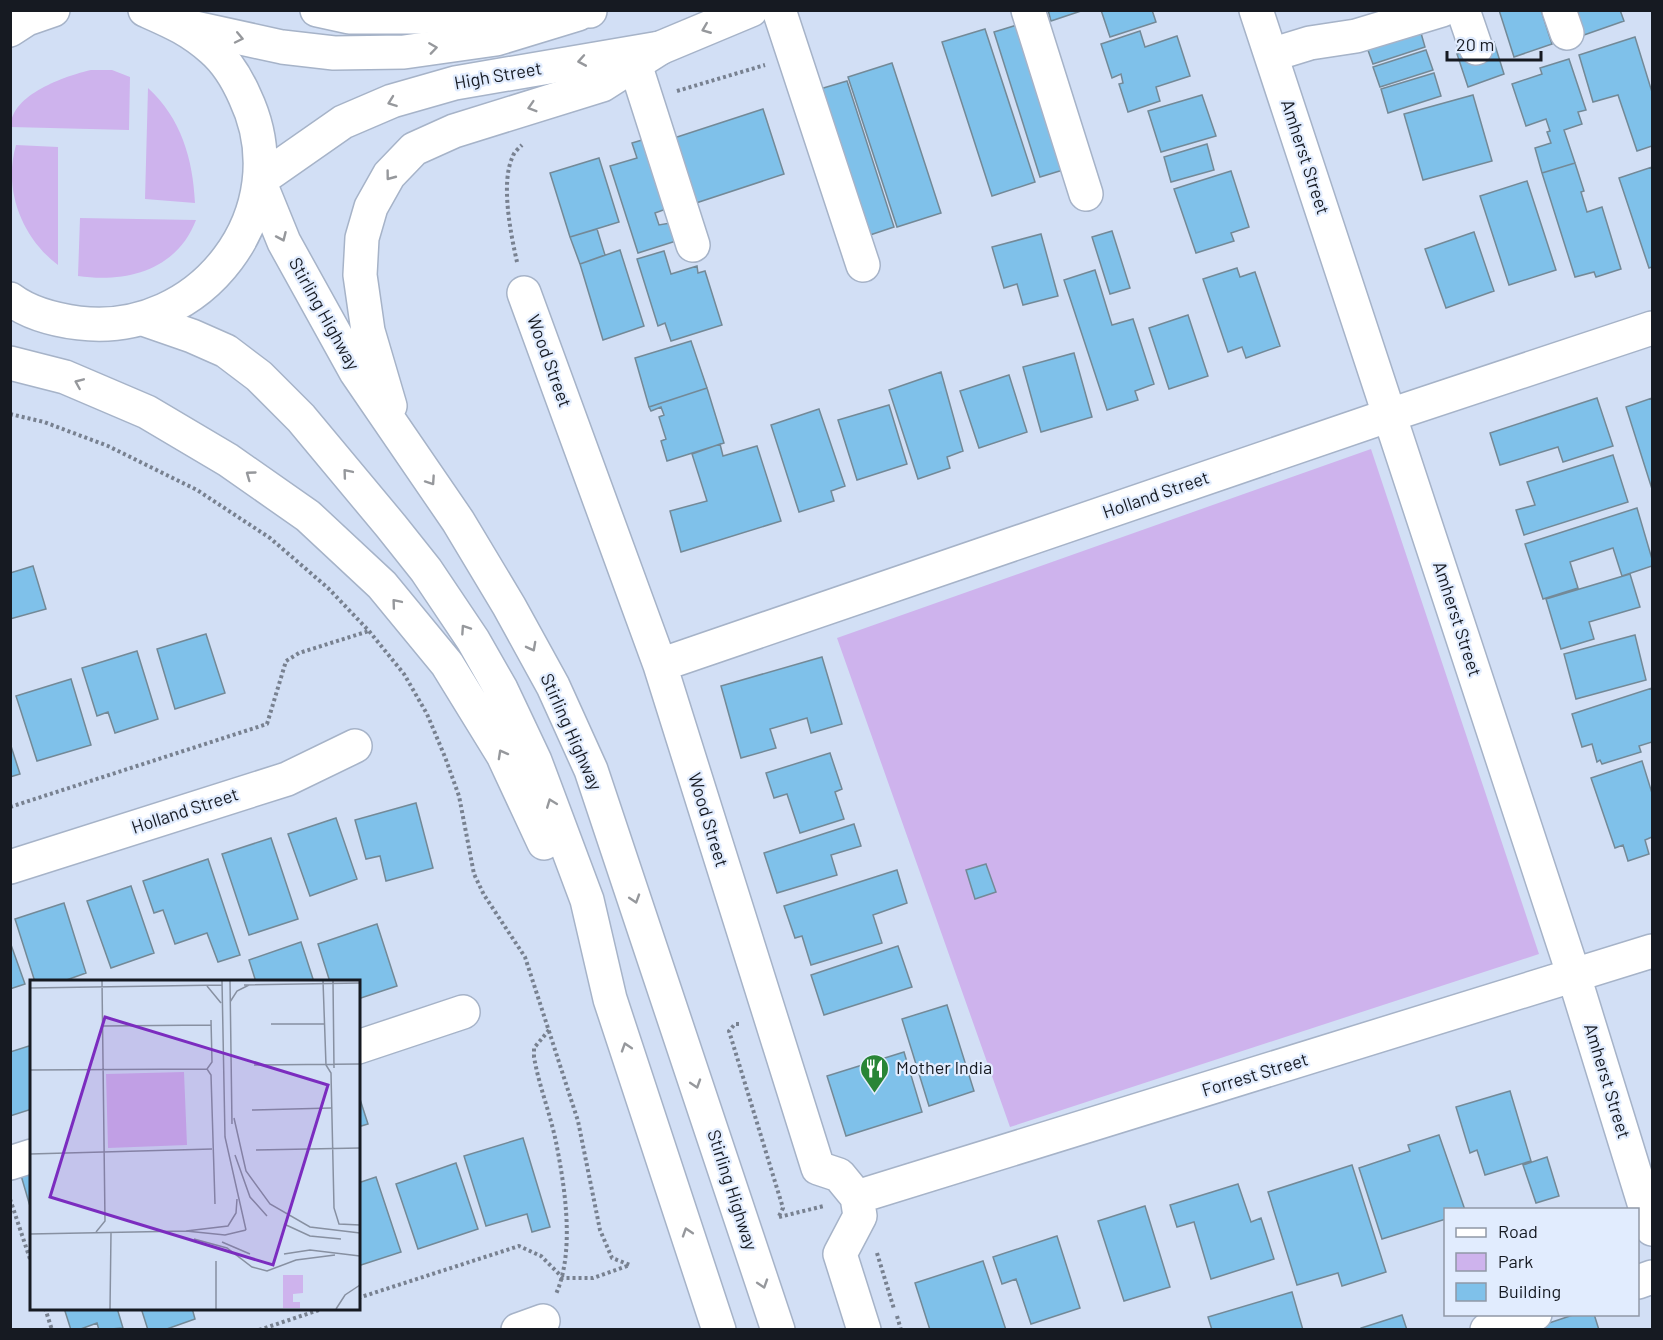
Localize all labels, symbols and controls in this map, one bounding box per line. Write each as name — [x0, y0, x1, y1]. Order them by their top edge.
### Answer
one-way arrow — [701, 22, 712, 34]
scale bar — [1447, 24, 1542, 62]
one-way arrow — [234, 30, 244, 43]
text: 20 m — [1456, 33, 1494, 55]
one-way arrow — [428, 42, 437, 54]
one-way arrow — [577, 54, 587, 67]
street label: High Street — [452, 57, 543, 94]
one-way arrow — [387, 94, 397, 107]
street label: Amherst Street — [1277, 97, 1335, 217]
one-way arrow — [527, 100, 538, 112]
one-way arrow — [386, 169, 397, 180]
one-way arrow — [275, 230, 287, 241]
street label: Stirling Highway — [285, 253, 365, 374]
street label: Wood Street — [523, 311, 577, 410]
one-way arrow — [74, 378, 85, 390]
street label: Holland Street — [1100, 466, 1212, 523]
one-way arrow — [343, 469, 354, 480]
one-way arrow — [245, 471, 256, 482]
one-way arrow — [424, 474, 435, 485]
street label: Amherst Street — [1429, 559, 1487, 679]
one-way arrow — [393, 599, 404, 610]
one-way arrow — [461, 624, 472, 635]
one-way arrow — [525, 641, 536, 652]
street label: Stirling Highway — [536, 670, 608, 793]
one-way arrow — [498, 750, 509, 760]
street label: Wood Street — [684, 770, 734, 869]
street label: Holland Street — [128, 782, 241, 838]
one-way arrow — [545, 798, 558, 809]
one-way arrow — [628, 893, 640, 904]
inset map — [30, 980, 360, 1310]
street label: Amherst Street — [1580, 1020, 1636, 1141]
one-way arrow — [620, 1042, 633, 1053]
street label: Forrest Street — [1199, 1047, 1310, 1101]
restaurant icon: Mother India — [859, 1052, 891, 1094]
place label: Mother India — [896, 1056, 992, 1078]
one-way arrow — [689, 1078, 702, 1089]
street label: Stirling Highway — [703, 1127, 763, 1253]
legend — [1444, 1208, 1639, 1316]
text: Road — [1498, 1220, 1538, 1242]
one-way arrow — [682, 1227, 694, 1238]
text: Park — [1498, 1250, 1533, 1272]
one-way arrow — [755, 1278, 768, 1289]
text: Building — [1498, 1280, 1561, 1302]

